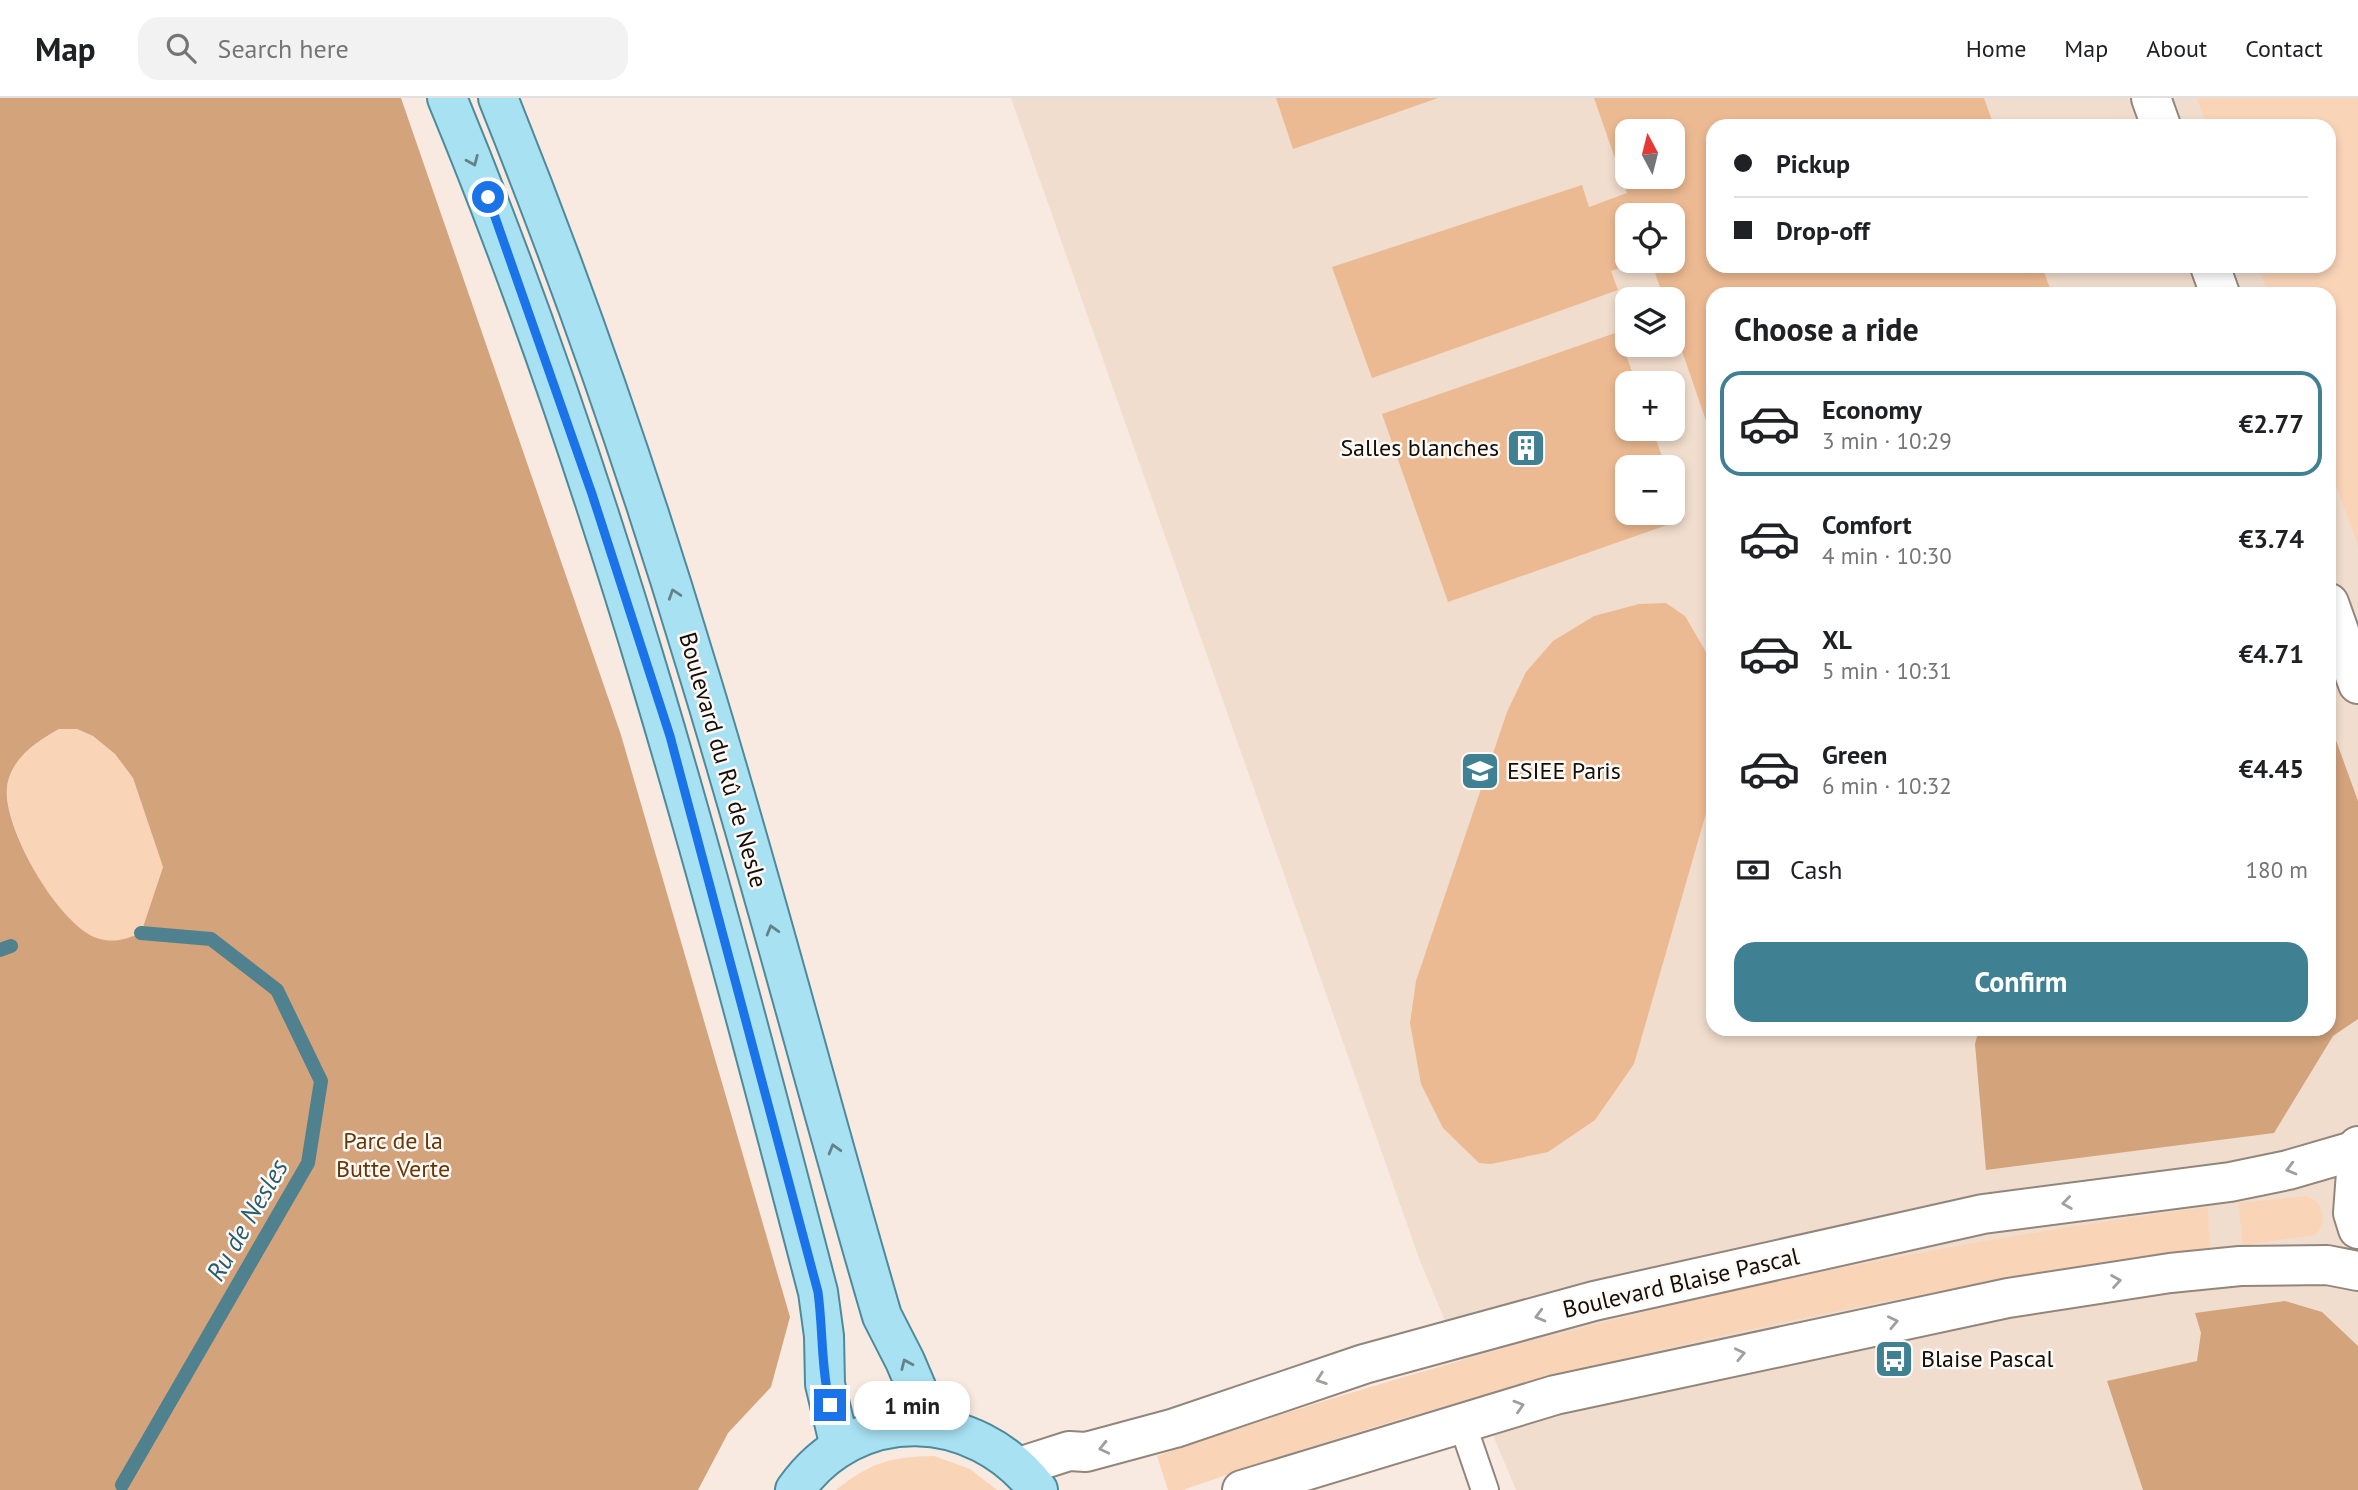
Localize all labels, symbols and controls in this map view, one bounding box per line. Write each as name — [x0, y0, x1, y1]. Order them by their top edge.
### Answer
search box — [138, 17, 628, 80]
text: Map — [35, 27, 96, 70]
icon: search — [162, 29, 200, 67]
text: Search here — [218, 32, 349, 65]
text: Home — [1966, 33, 2026, 64]
text: Map — [2064, 33, 2108, 64]
text: About — [2146, 33, 2207, 64]
text: Contact — [2245, 33, 2323, 64]
north arrow — [1615, 119, 1685, 189]
map controls — [1615, 119, 1685, 525]
text: Pickup — [1776, 147, 1850, 180]
one-way arrow — [465, 154, 479, 166]
route start — [472, 181, 504, 213]
button: locate — [1615, 203, 1685, 273]
text: Drop-off — [1776, 214, 1870, 247]
button: layers — [1615, 287, 1685, 357]
text: Choose a ride — [1734, 308, 1919, 350]
button: + — [1615, 371, 1685, 441]
icon: car — [1738, 392, 1801, 455]
text: Economy — [1822, 393, 1922, 426]
text: €2.77 — [2239, 407, 2304, 440]
text: 3 min · 10:29 — [1822, 426, 1952, 455]
building icon: Salles blanches — [1505, 427, 1547, 469]
place label: Salles blanches — [1340, 432, 1499, 463]
button: − — [1615, 455, 1685, 525]
icon: car — [1738, 507, 1801, 570]
text: Comfort — [1822, 508, 1912, 541]
text: €3.74 — [2239, 522, 2304, 555]
text: 4 min · 10:30 — [1822, 541, 1952, 570]
one-way arrow — [667, 588, 682, 600]
icon: car — [1738, 622, 1801, 685]
text: XL — [1822, 623, 1852, 656]
street label: Boulevard du Rû de Nesle — [672, 629, 775, 891]
text: €4.71 — [2239, 637, 2304, 670]
text: 5 min · 10:31 — [1822, 656, 1952, 685]
icon: car — [1738, 737, 1801, 800]
text: Green — [1822, 738, 1887, 771]
school or university icon: ESIEE Paris — [1459, 750, 1501, 792]
text: €4.45 — [2239, 752, 2304, 785]
place label: ESIEE Paris — [1507, 755, 1621, 786]
text: 6 min · 10:32 — [1822, 771, 1952, 800]
icon: cash — [1734, 851, 1772, 889]
text: Cash — [1790, 853, 1842, 886]
text: 180 m — [2246, 855, 2308, 884]
one-way arrow — [766, 924, 780, 936]
button: Confirm — [1734, 942, 2308, 1022]
park label: Parc de la Butte Verte — [336, 1125, 450, 1184]
one-way arrow — [828, 1143, 842, 1155]
water label: Ru de Nesles — [198, 1152, 295, 1287]
one-way arrow — [2285, 1161, 2297, 1175]
one-way arrow — [2061, 1195, 2072, 1210]
street label: Boulevard Blaise Pascal — [1560, 1240, 1802, 1325]
one-way arrow — [2110, 1274, 2122, 1289]
one-way arrow — [1534, 1308, 1546, 1322]
one-way arrow — [1887, 1315, 1899, 1330]
bus stop icon: Blaise Pascal — [1873, 1338, 1915, 1380]
place label: Blaise Pascal — [1921, 1343, 2053, 1374]
one-way arrow — [1734, 1348, 1746, 1363]
one-way arrow — [900, 1359, 914, 1371]
one-way arrow — [1315, 1371, 1328, 1385]
callout: 1 min — [854, 1380, 970, 1430]
route end — [814, 1389, 846, 1421]
text: 1 min — [884, 1391, 940, 1420]
one-way arrow — [1512, 1400, 1524, 1415]
one-way arrow — [1098, 1439, 1110, 1454]

